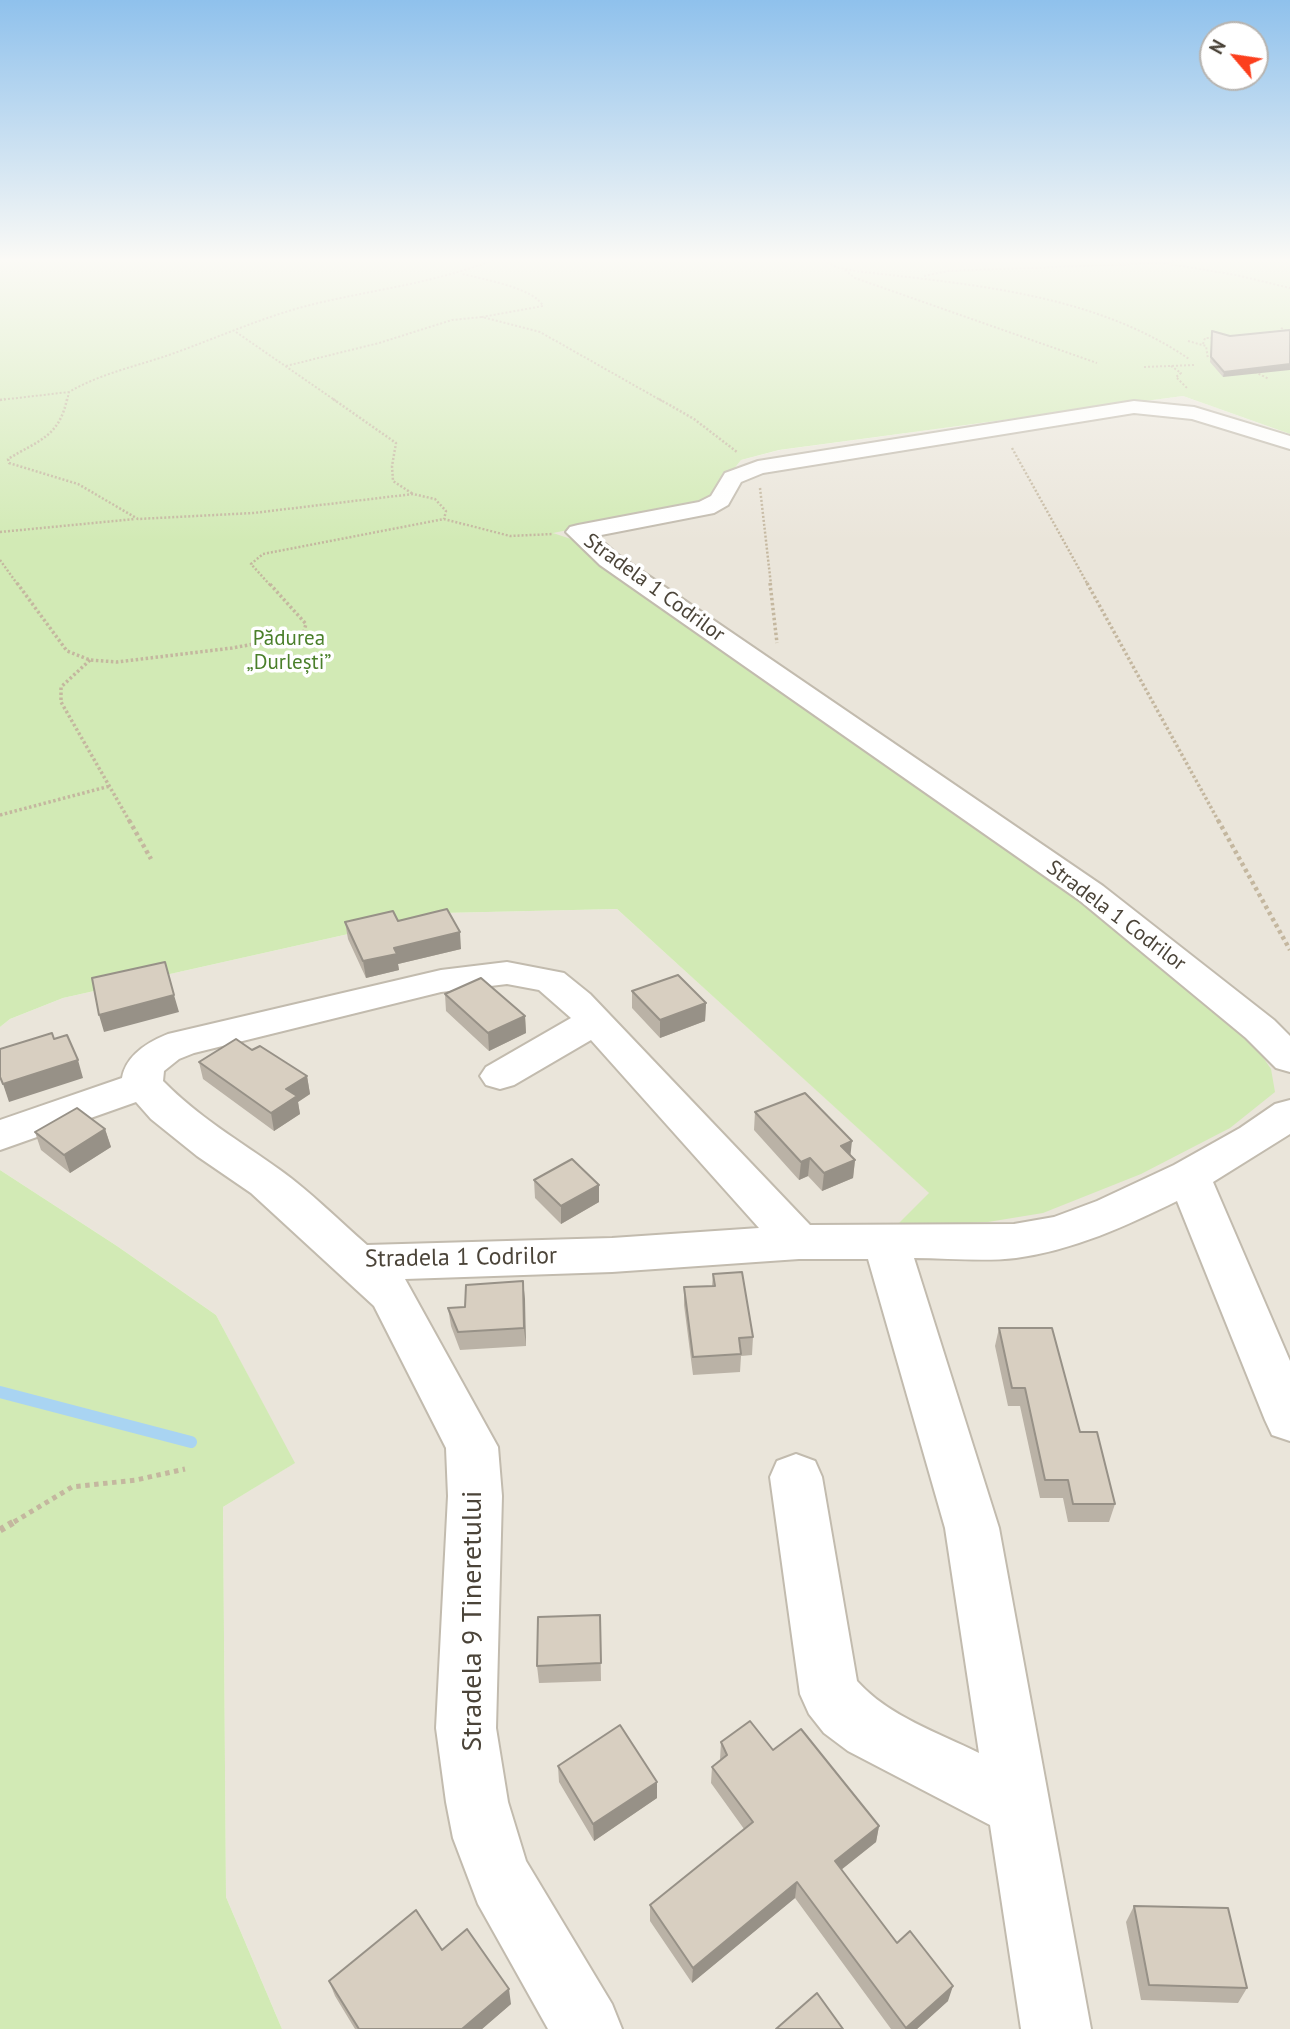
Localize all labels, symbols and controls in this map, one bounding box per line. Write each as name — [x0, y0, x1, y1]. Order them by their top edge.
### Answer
north arrow — [1199, 21, 1269, 91]
text: N — [1204, 36, 1231, 58]
street label: Stradela 1 Codrilor — [579, 528, 729, 648]
park label: Pădurea „Durlești” — [247, 626, 331, 676]
street label: Stradela 1 Codrilor — [1041, 855, 1191, 977]
street label: Stradela 1 Codrilor — [365, 1242, 557, 1274]
street label: Stradela 9 Tineretului — [456, 1490, 490, 1752]

